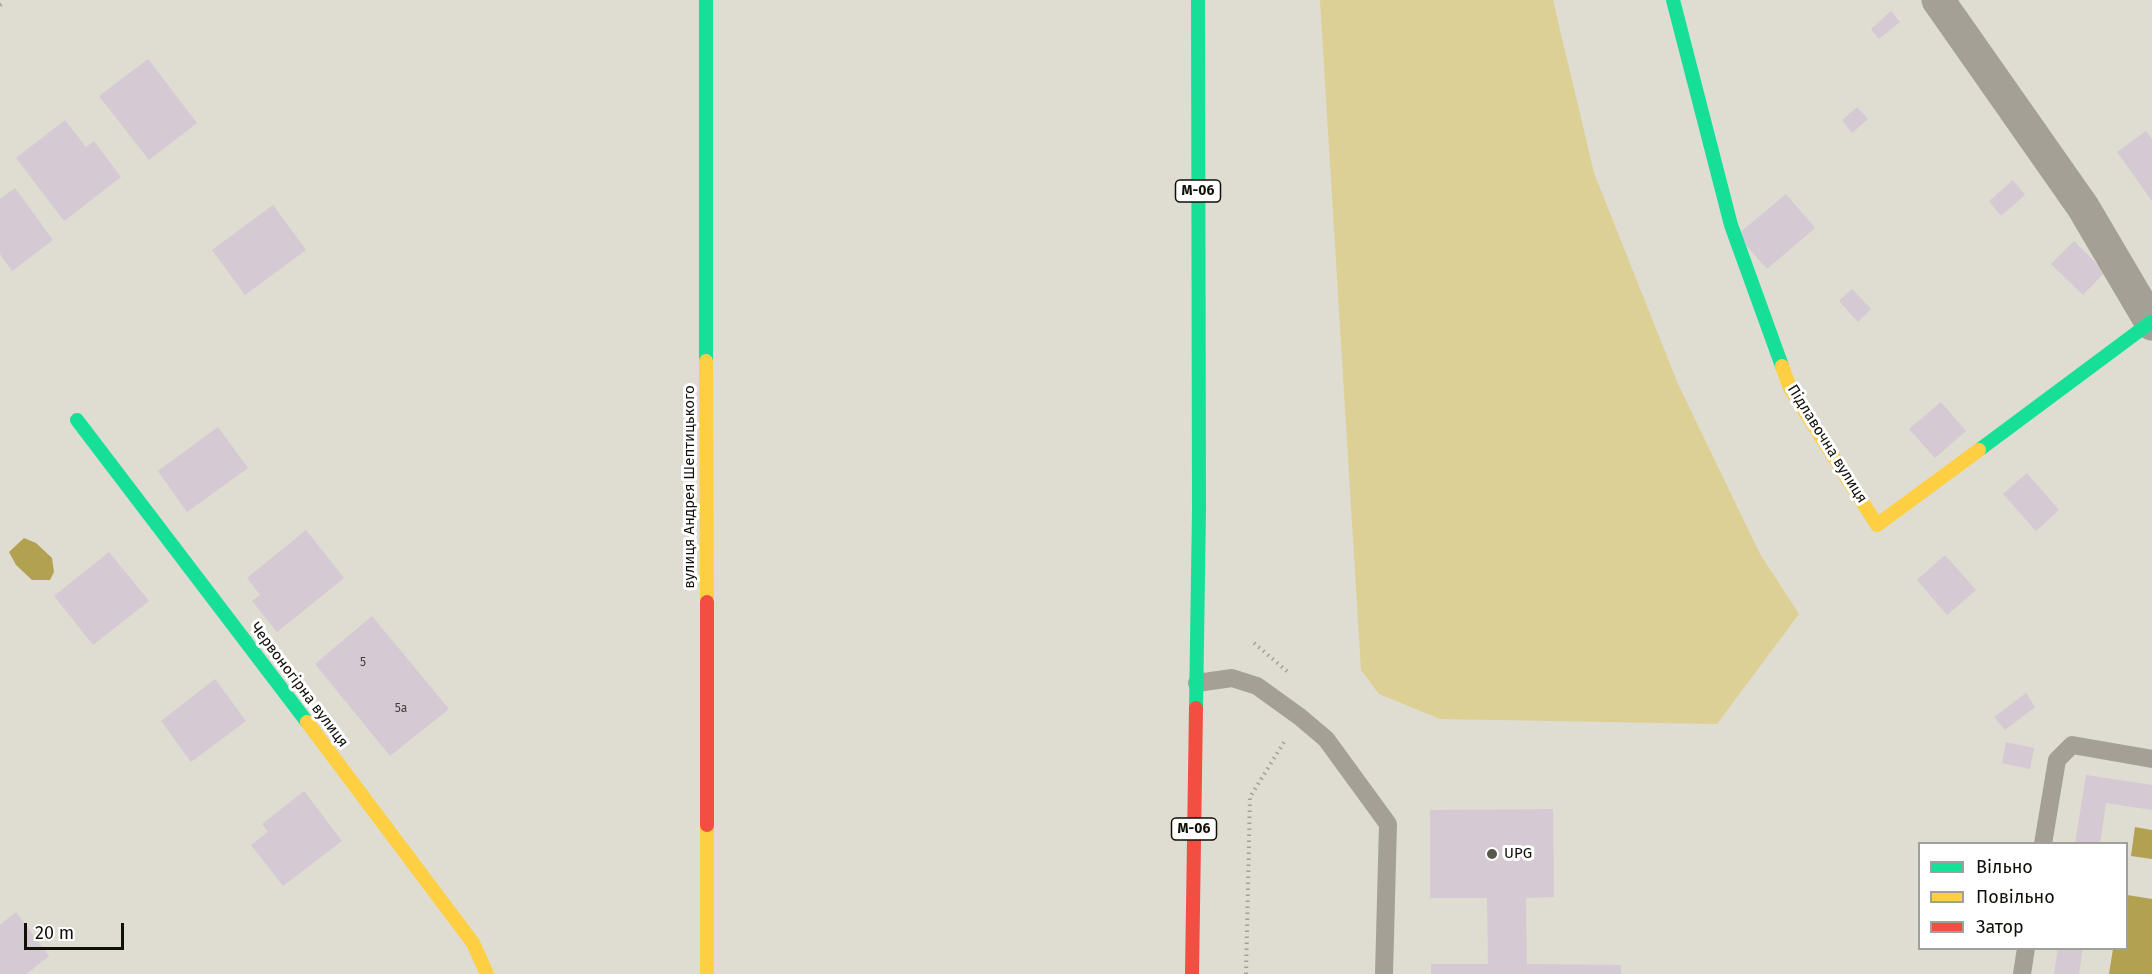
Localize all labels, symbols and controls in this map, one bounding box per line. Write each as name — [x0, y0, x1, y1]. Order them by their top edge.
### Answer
road number: М-06 — [1176, 180, 1220, 202]
street label: Підлавочна вулиця — [1783, 381, 1871, 507]
street label: вулиця Андрея Шептицького — [681, 385, 699, 589]
street label: Червоногірна вулиця — [246, 619, 352, 751]
house number: 5 — [360, 656, 366, 670]
house number: 5а — [395, 702, 407, 716]
road number: М-06 — [1172, 818, 1216, 840]
legend — [1918, 842, 2128, 950]
place label: UPG — [1504, 845, 1532, 863]
marker: UPG — [1485, 847, 1499, 861]
text: Вільно — [1976, 856, 2033, 878]
text: Повільно — [1976, 886, 2055, 908]
scale bar — [27, 911, 128, 949]
text: Затор — [1976, 916, 2024, 938]
text: 20 m — [35, 922, 74, 944]

